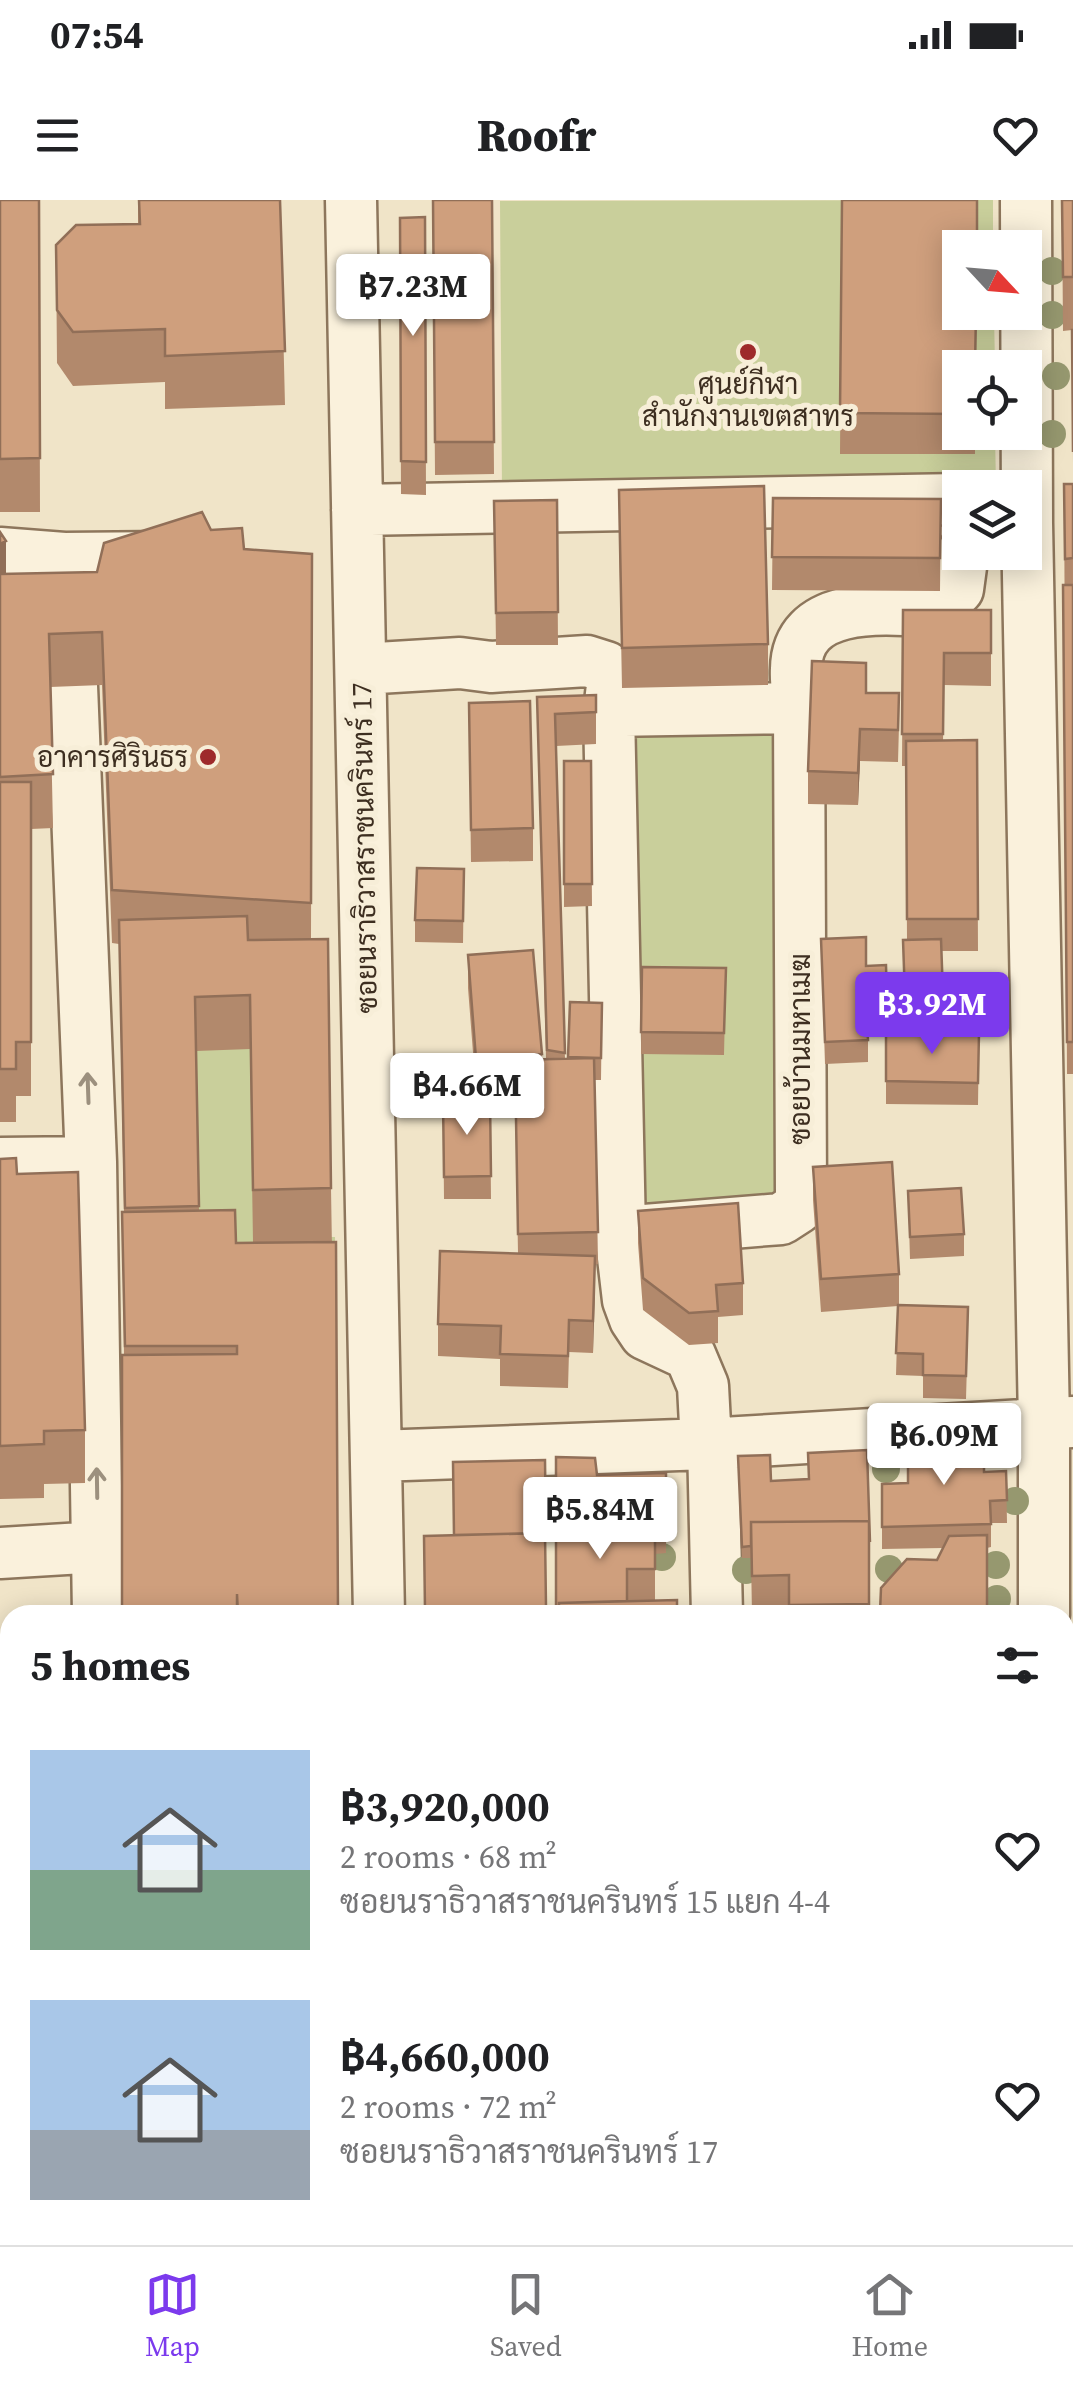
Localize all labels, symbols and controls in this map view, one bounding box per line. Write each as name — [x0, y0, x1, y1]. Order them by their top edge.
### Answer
text: 07:54 — [50, 9, 144, 61]
text: Roofr — [477, 104, 596, 166]
icon: menu — [30, 108, 85, 163]
icon: heart — [988, 108, 1043, 163]
north arrow — [942, 230, 1042, 330]
map controls — [942, 230, 1042, 570]
pin: ฿7.23M — [332, 254, 494, 339]
text: ฿7.23M — [358, 264, 468, 308]
marker: ศูนย์กีฬา สำนักงานเขตสาทร — [737, 341, 759, 363]
button: locate — [942, 350, 1042, 450]
place label: ศูนย์กีฬา สำนักงานเขตสาทร — [642, 365, 854, 435]
button: layers — [942, 470, 1042, 570]
street label: ซอยนราธิวาสราชนครินทร์ 17 — [342, 682, 386, 1014]
place label: อาคารศิรินธร — [37, 738, 188, 776]
marker: อาคารศิรินธร — [197, 746, 219, 768]
street label: ซอยบ้านมหาเมฆ — [781, 953, 819, 1145]
pin: ฿3.92M — [851, 972, 1013, 1057]
text: ฿3.92M — [877, 982, 987, 1026]
pin: ฿4.66M — [386, 1053, 548, 1138]
text: ฿4.66M — [412, 1063, 522, 1107]
one-way arrow — [79, 1072, 98, 1104]
pin: ฿6.09M — [863, 1403, 1025, 1488]
text: ฿6.09M — [889, 1413, 999, 1457]
one-way arrow — [88, 1467, 107, 1499]
pin: ฿5.84M — [519, 1477, 681, 1562]
text: ฿5.84M — [545, 1487, 655, 1531]
text: 5 homes — [30, 1636, 190, 1694]
icon: filters — [990, 1638, 1045, 1693]
text: ฿3,920,000 — [340, 1777, 550, 1835]
icon: home — [110, 1790, 230, 1910]
icon: heart — [990, 1823, 1045, 1878]
text: 2 rooms · 68 m² — [340, 1835, 557, 1879]
text: ซอยนราธิวาสราชนครินทร์ 15 แยก 4-4 — [340, 1880, 830, 1924]
text: ฿4,660,000 — [340, 2027, 550, 2085]
icon: home — [110, 2040, 230, 2160]
icon: heart — [990, 2073, 1045, 2128]
text: 2 rooms · 72 m² — [340, 2085, 557, 2129]
text: ซอยนราธิวาสราชนครินทร์ 17 — [340, 2130, 718, 2174]
tab: Map — [145, 2267, 200, 2365]
tab: Saved — [490, 2267, 562, 2365]
tab: Home — [852, 2267, 928, 2365]

